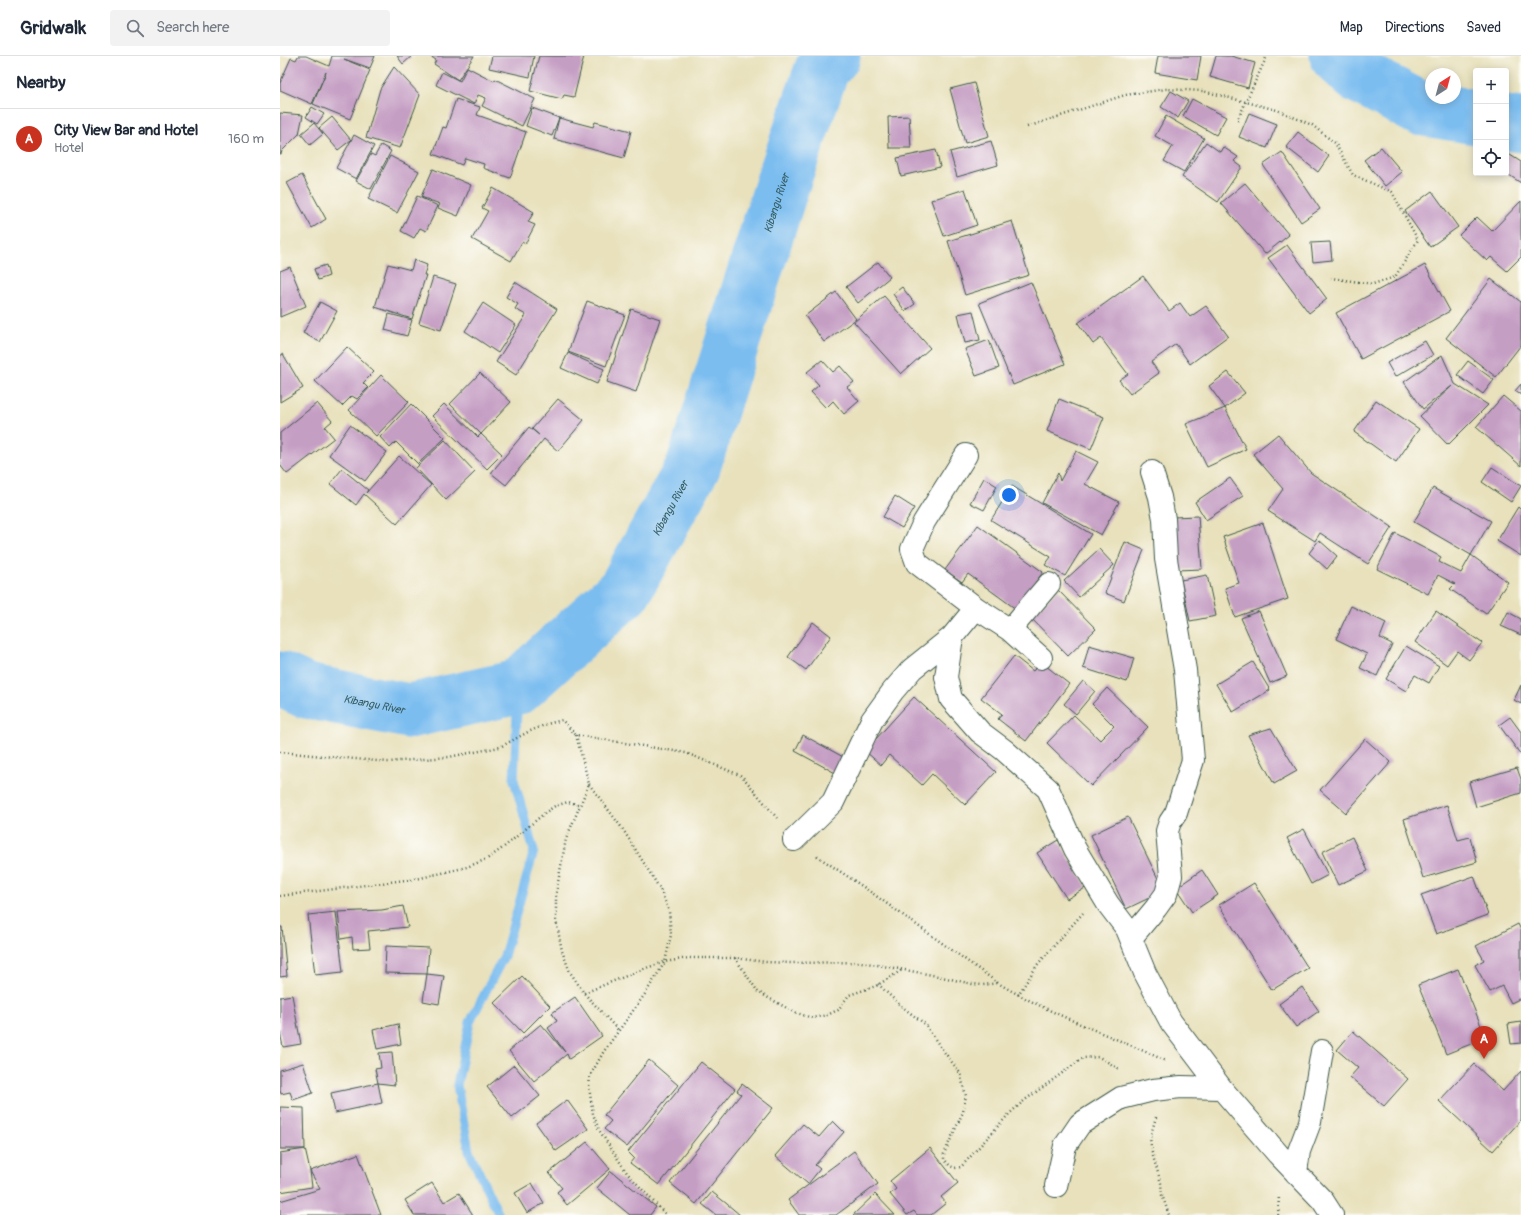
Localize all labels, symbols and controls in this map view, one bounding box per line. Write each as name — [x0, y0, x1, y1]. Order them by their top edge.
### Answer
search box — [110, 10, 390, 46]
text: Gridwalk — [20, 16, 86, 40]
icon: search — [124, 17, 146, 39]
text: Search here — [156, 18, 229, 37]
text: Map — [1340, 19, 1363, 36]
text: Directions — [1385, 19, 1444, 36]
text: Saved — [1466, 19, 1501, 36]
north arrow — [1425, 68, 1461, 104]
map controls — [1473, 68, 1509, 176]
button: + — [1473, 68, 1509, 104]
text: Nearby — [16, 72, 65, 93]
button: − — [1473, 104, 1509, 140]
text: City View Bar and Hotel — [54, 121, 198, 140]
text: A — [25, 131, 33, 147]
text: 160 m — [228, 131, 264, 147]
text: Hotel — [54, 140, 84, 156]
button: locate — [1473, 140, 1509, 176]
water label: Kibangu River — [761, 170, 793, 234]
water label: Kibangu River — [649, 476, 692, 538]
your location — [999, 485, 1019, 505]
water label: Kibangu River — [343, 692, 408, 717]
pin: A — [1471, 1026, 1497, 1059]

